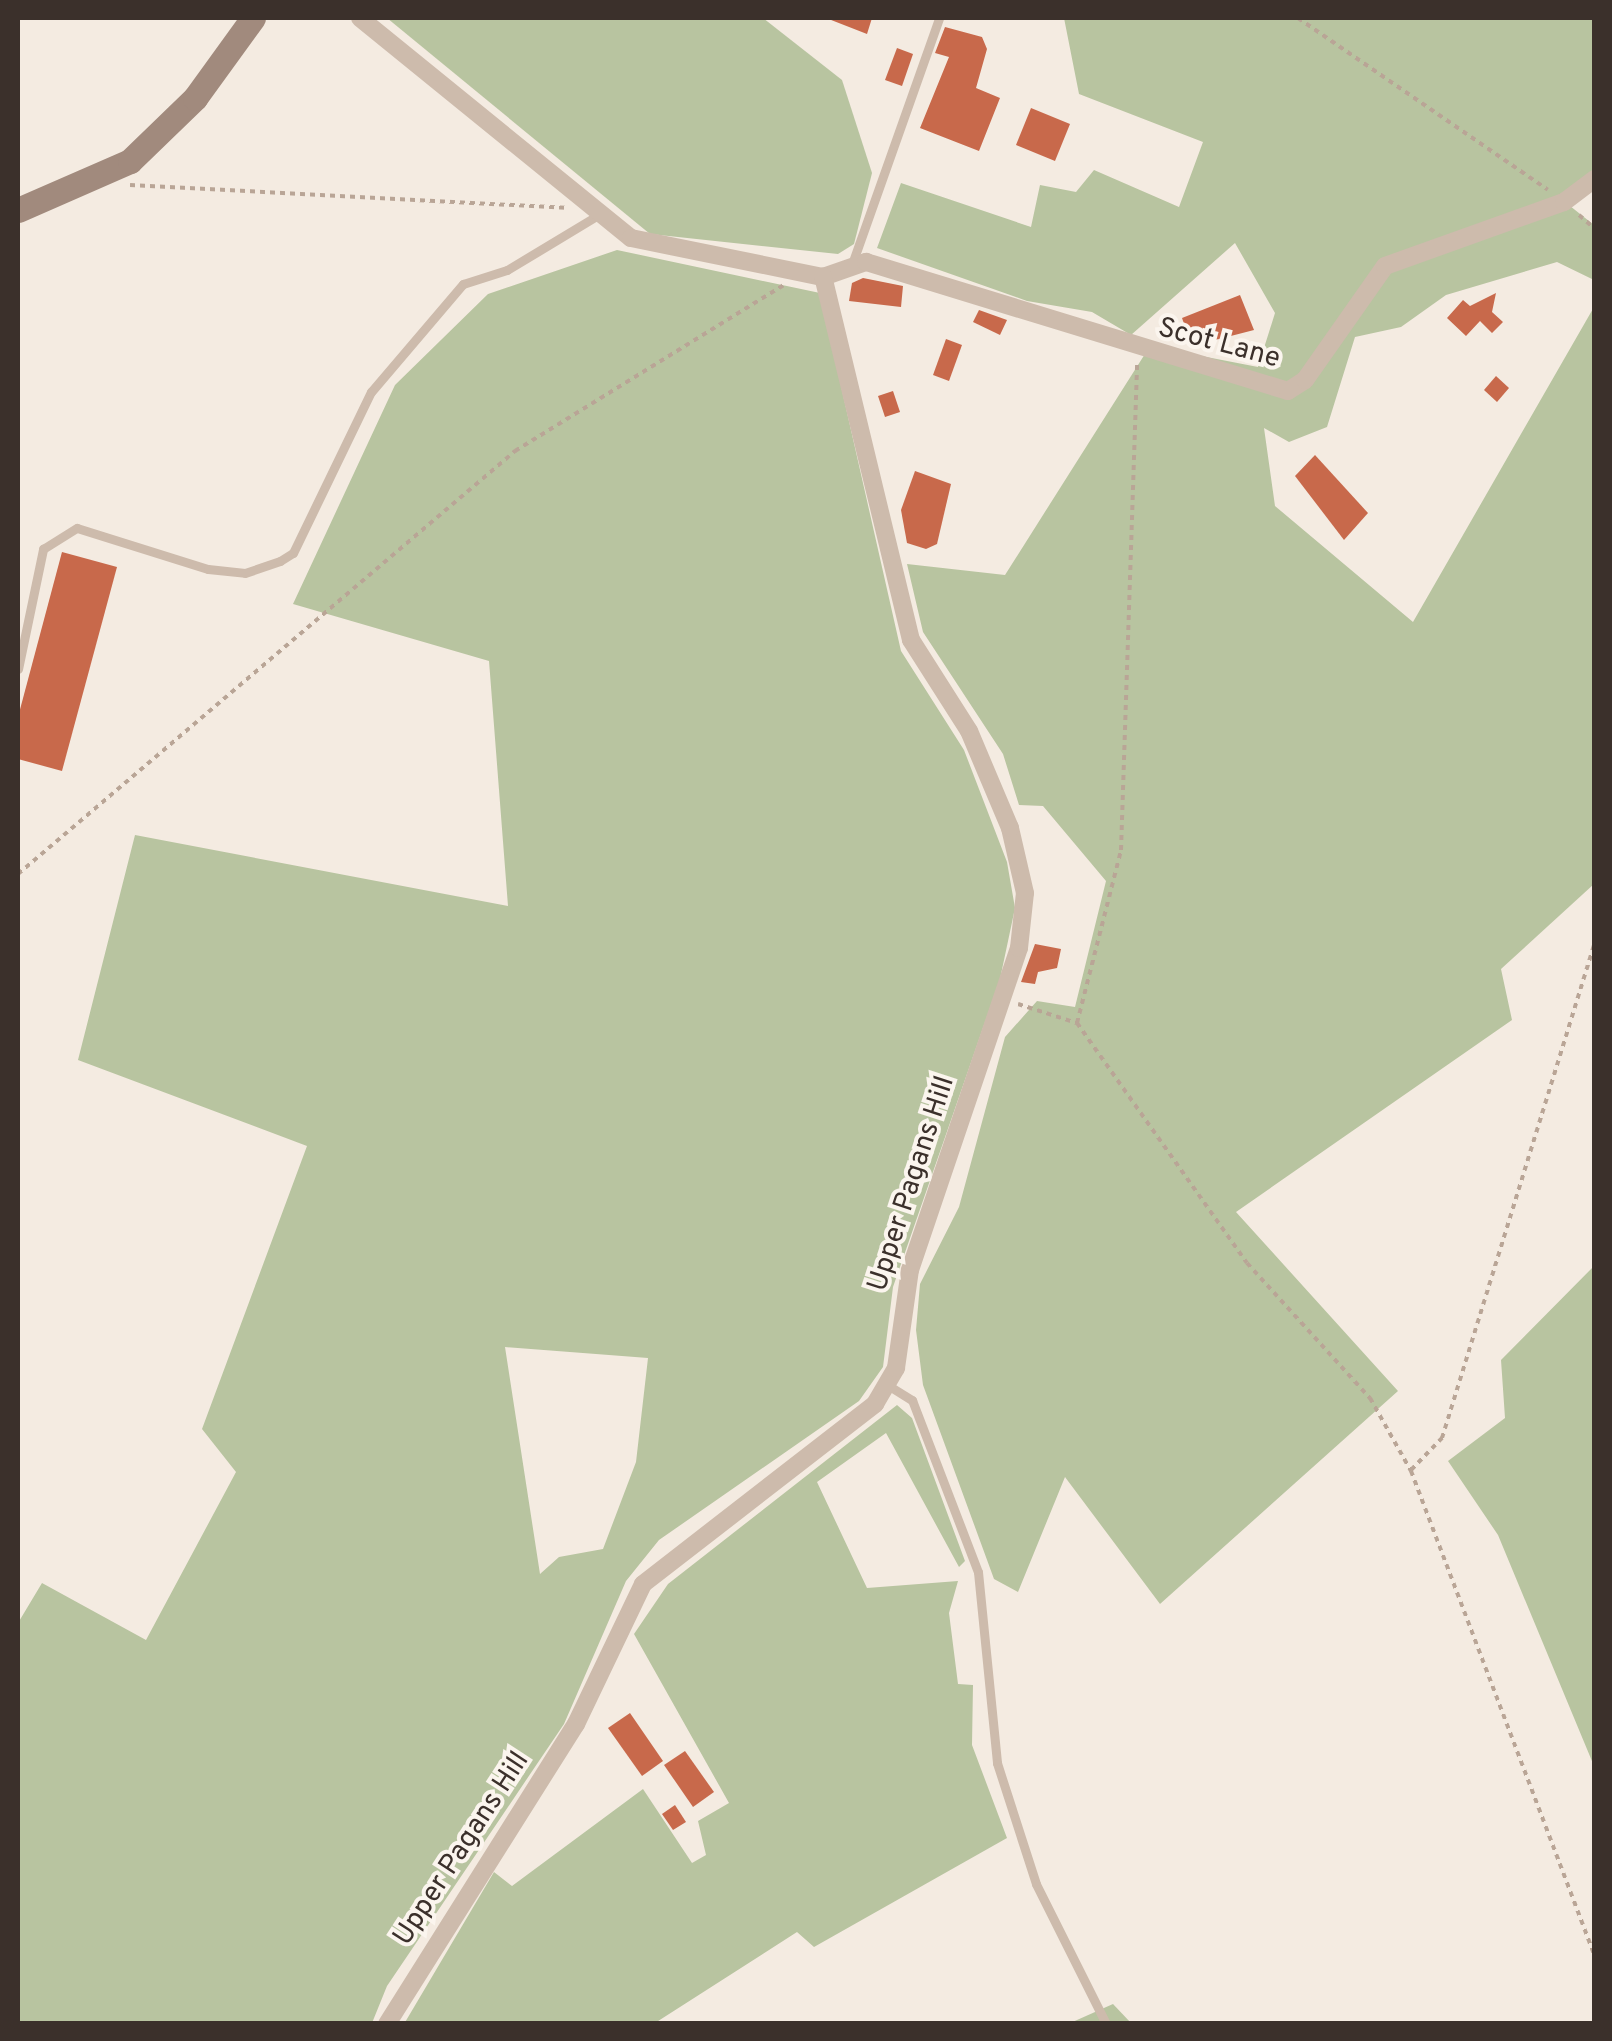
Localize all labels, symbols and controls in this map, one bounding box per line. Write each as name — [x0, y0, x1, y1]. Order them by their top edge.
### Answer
street label: Scot Lane — [1154, 312, 1284, 376]
street label: Upper Pagans Hill — [861, 1072, 963, 1296]
street label: Upper Pagans Hill — [387, 1746, 537, 1952]

